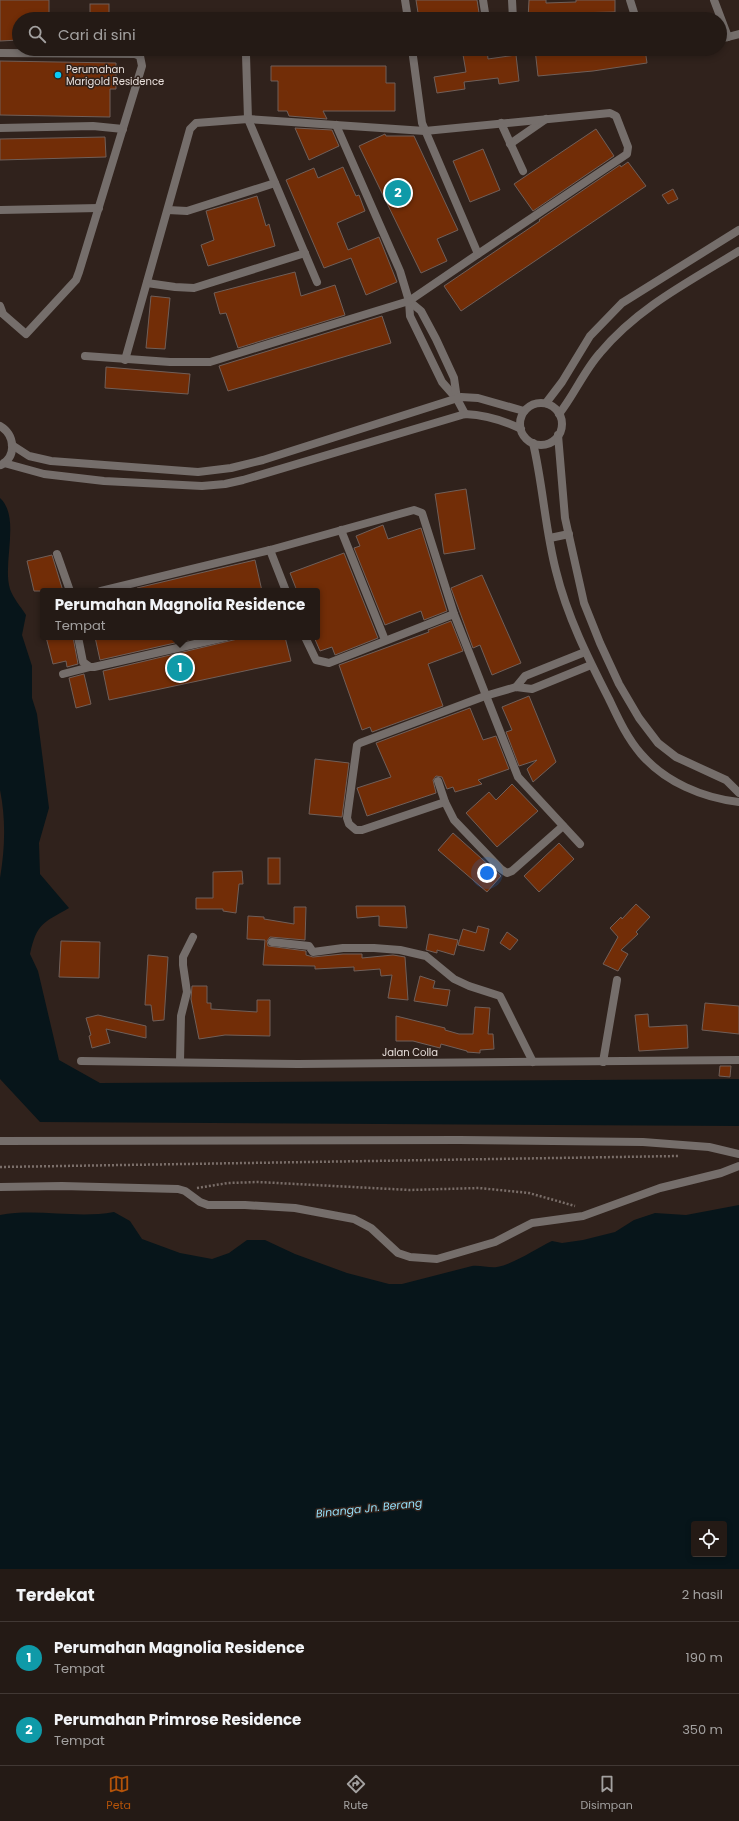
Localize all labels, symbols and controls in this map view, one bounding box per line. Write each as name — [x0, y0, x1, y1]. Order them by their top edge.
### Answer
search box — [12, 12, 727, 56]
icon: search — [26, 23, 48, 45]
text: Cari di sini — [58, 24, 136, 45]
place label: Perumahan Marigold Residence — [66, 62, 164, 89]
marker: Perumahan Marigold Residence — [53, 70, 63, 80]
pin: 2 — [385, 178, 411, 208]
popup — [40, 588, 320, 640]
text: Perumahan Magnolia Residence — [55, 594, 305, 615]
text: Tempat — [55, 616, 106, 635]
pin: 1 — [167, 653, 193, 683]
your location — [477, 863, 497, 883]
street label: Jalan Colla — [382, 1045, 438, 1060]
water label: Binanga Jn. Berang — [315, 1494, 424, 1522]
map controls — [691, 1521, 727, 1557]
button: locate — [691, 1521, 727, 1557]
text: Terdekat — [16, 1583, 95, 1607]
text: 2 hasil — [682, 1585, 723, 1604]
text: Perumahan Magnolia Residence — [54, 1637, 304, 1658]
text: 1 — [27, 1648, 31, 1667]
text: 190 m — [686, 1648, 723, 1667]
text: Tempat — [54, 1659, 105, 1678]
text: Perumahan Primrose Residence — [54, 1709, 301, 1730]
text: 2 — [25, 1720, 33, 1739]
text: 350 m — [682, 1720, 723, 1739]
text: Tempat — [54, 1731, 105, 1750]
tab: Peta — [106, 1773, 131, 1814]
tab: Rute — [343, 1773, 368, 1814]
tab: Disimpan — [581, 1773, 633, 1814]

